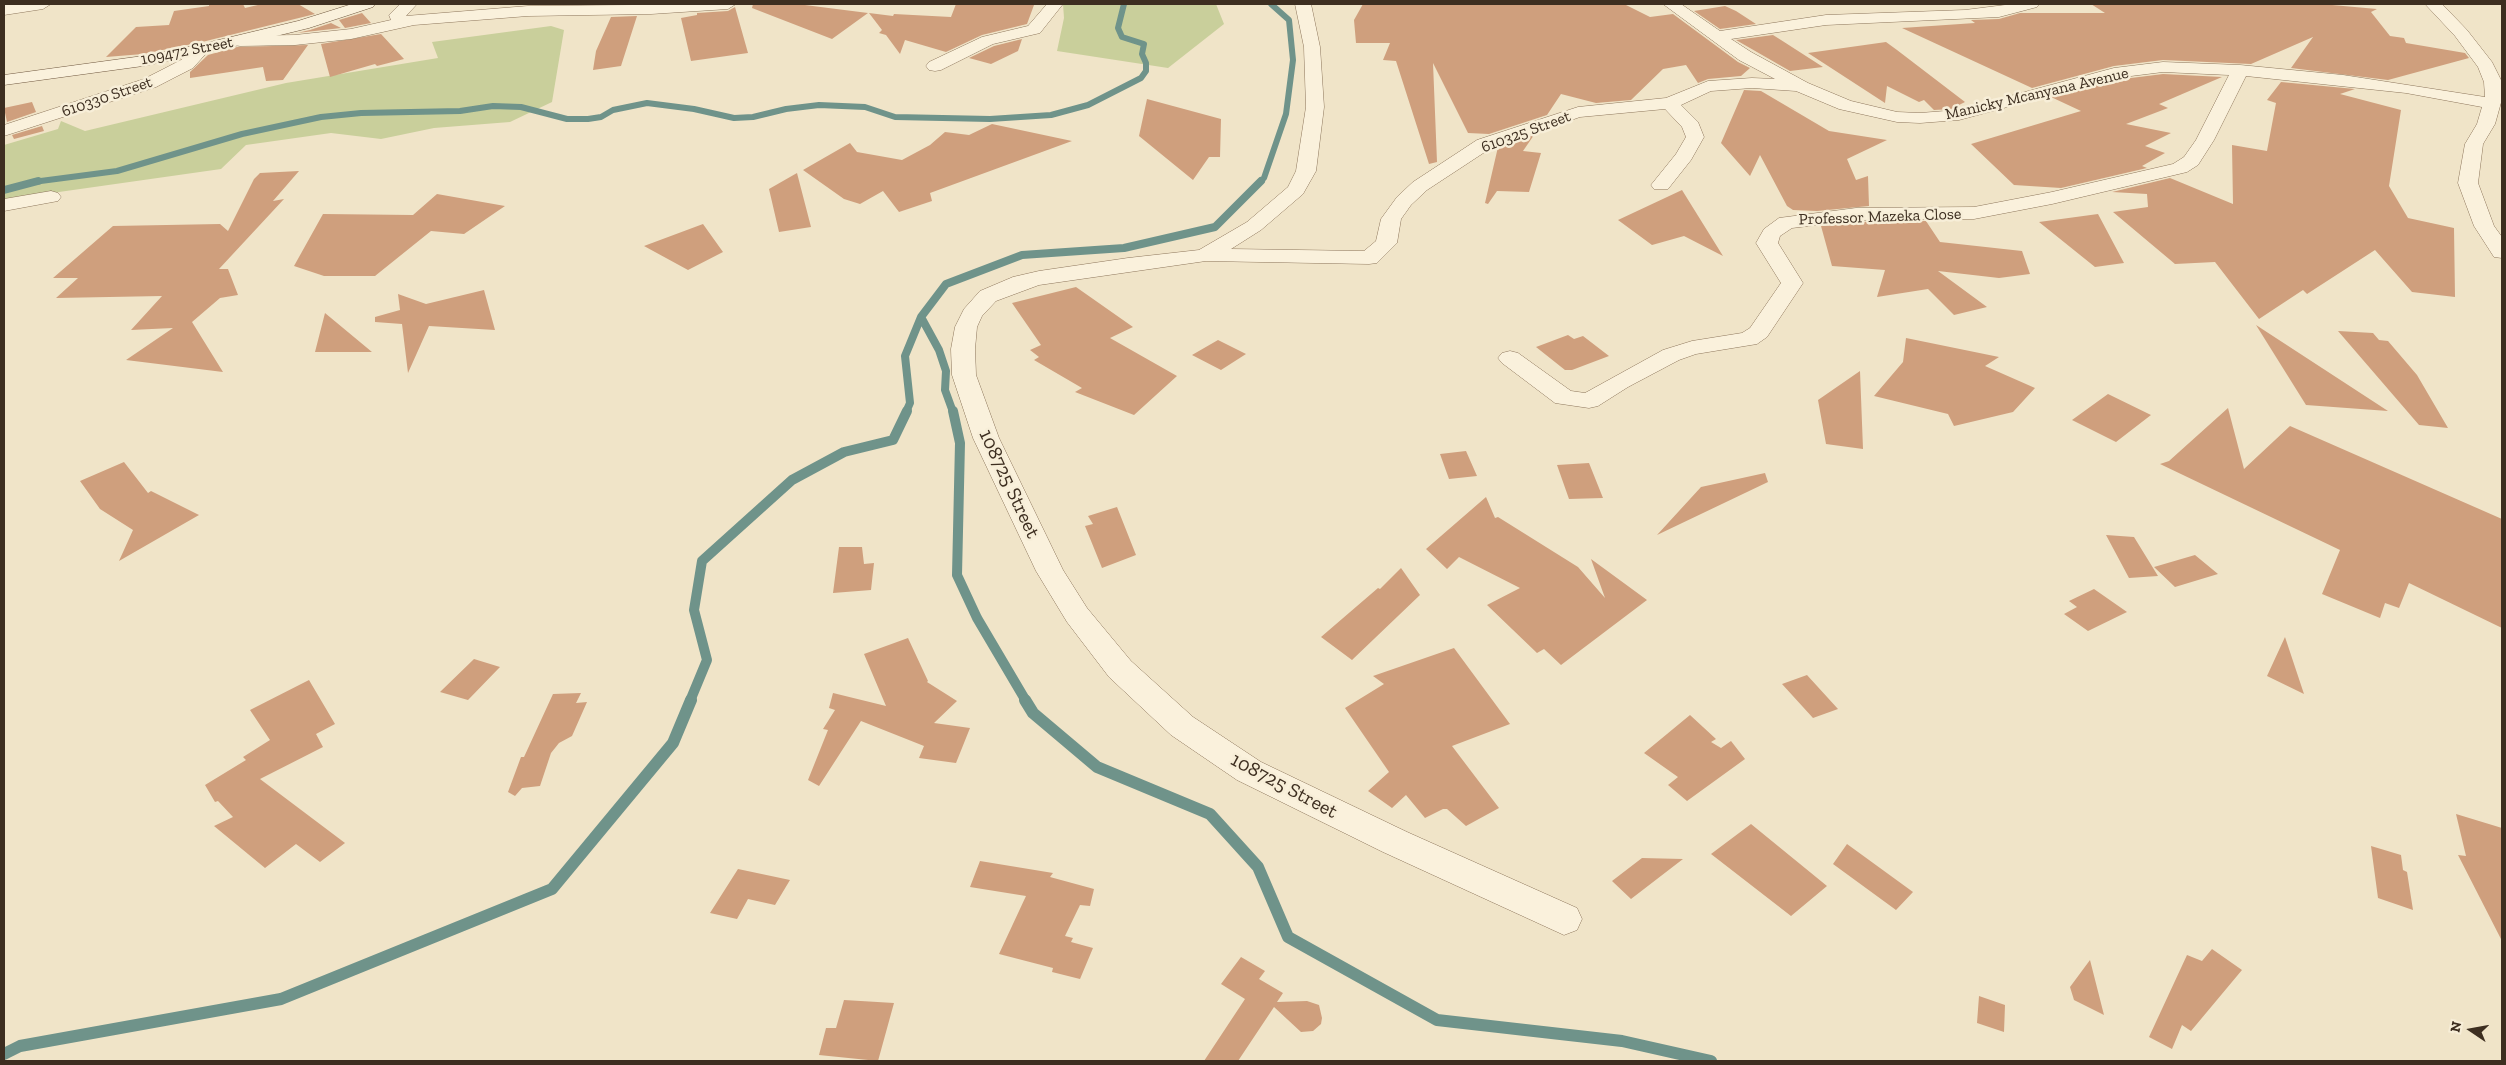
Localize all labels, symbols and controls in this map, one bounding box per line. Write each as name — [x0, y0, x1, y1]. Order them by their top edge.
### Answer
street label: 109472 Street — [139, 33, 235, 69]
street label: Manicky Mcanyana Avenue — [1943, 64, 2131, 124]
street label: 610330 Street — [59, 73, 155, 121]
street label: 610325 Street — [1479, 107, 1573, 157]
street label: Professor Mazeka Close — [1798, 205, 1962, 229]
street label: 108725 Street — [973, 426, 1045, 542]
street label: 108725 Street — [1227, 748, 1341, 824]
north arrow — [2446, 1005, 2496, 1055]
text: N — [2446, 1020, 2465, 1034]

